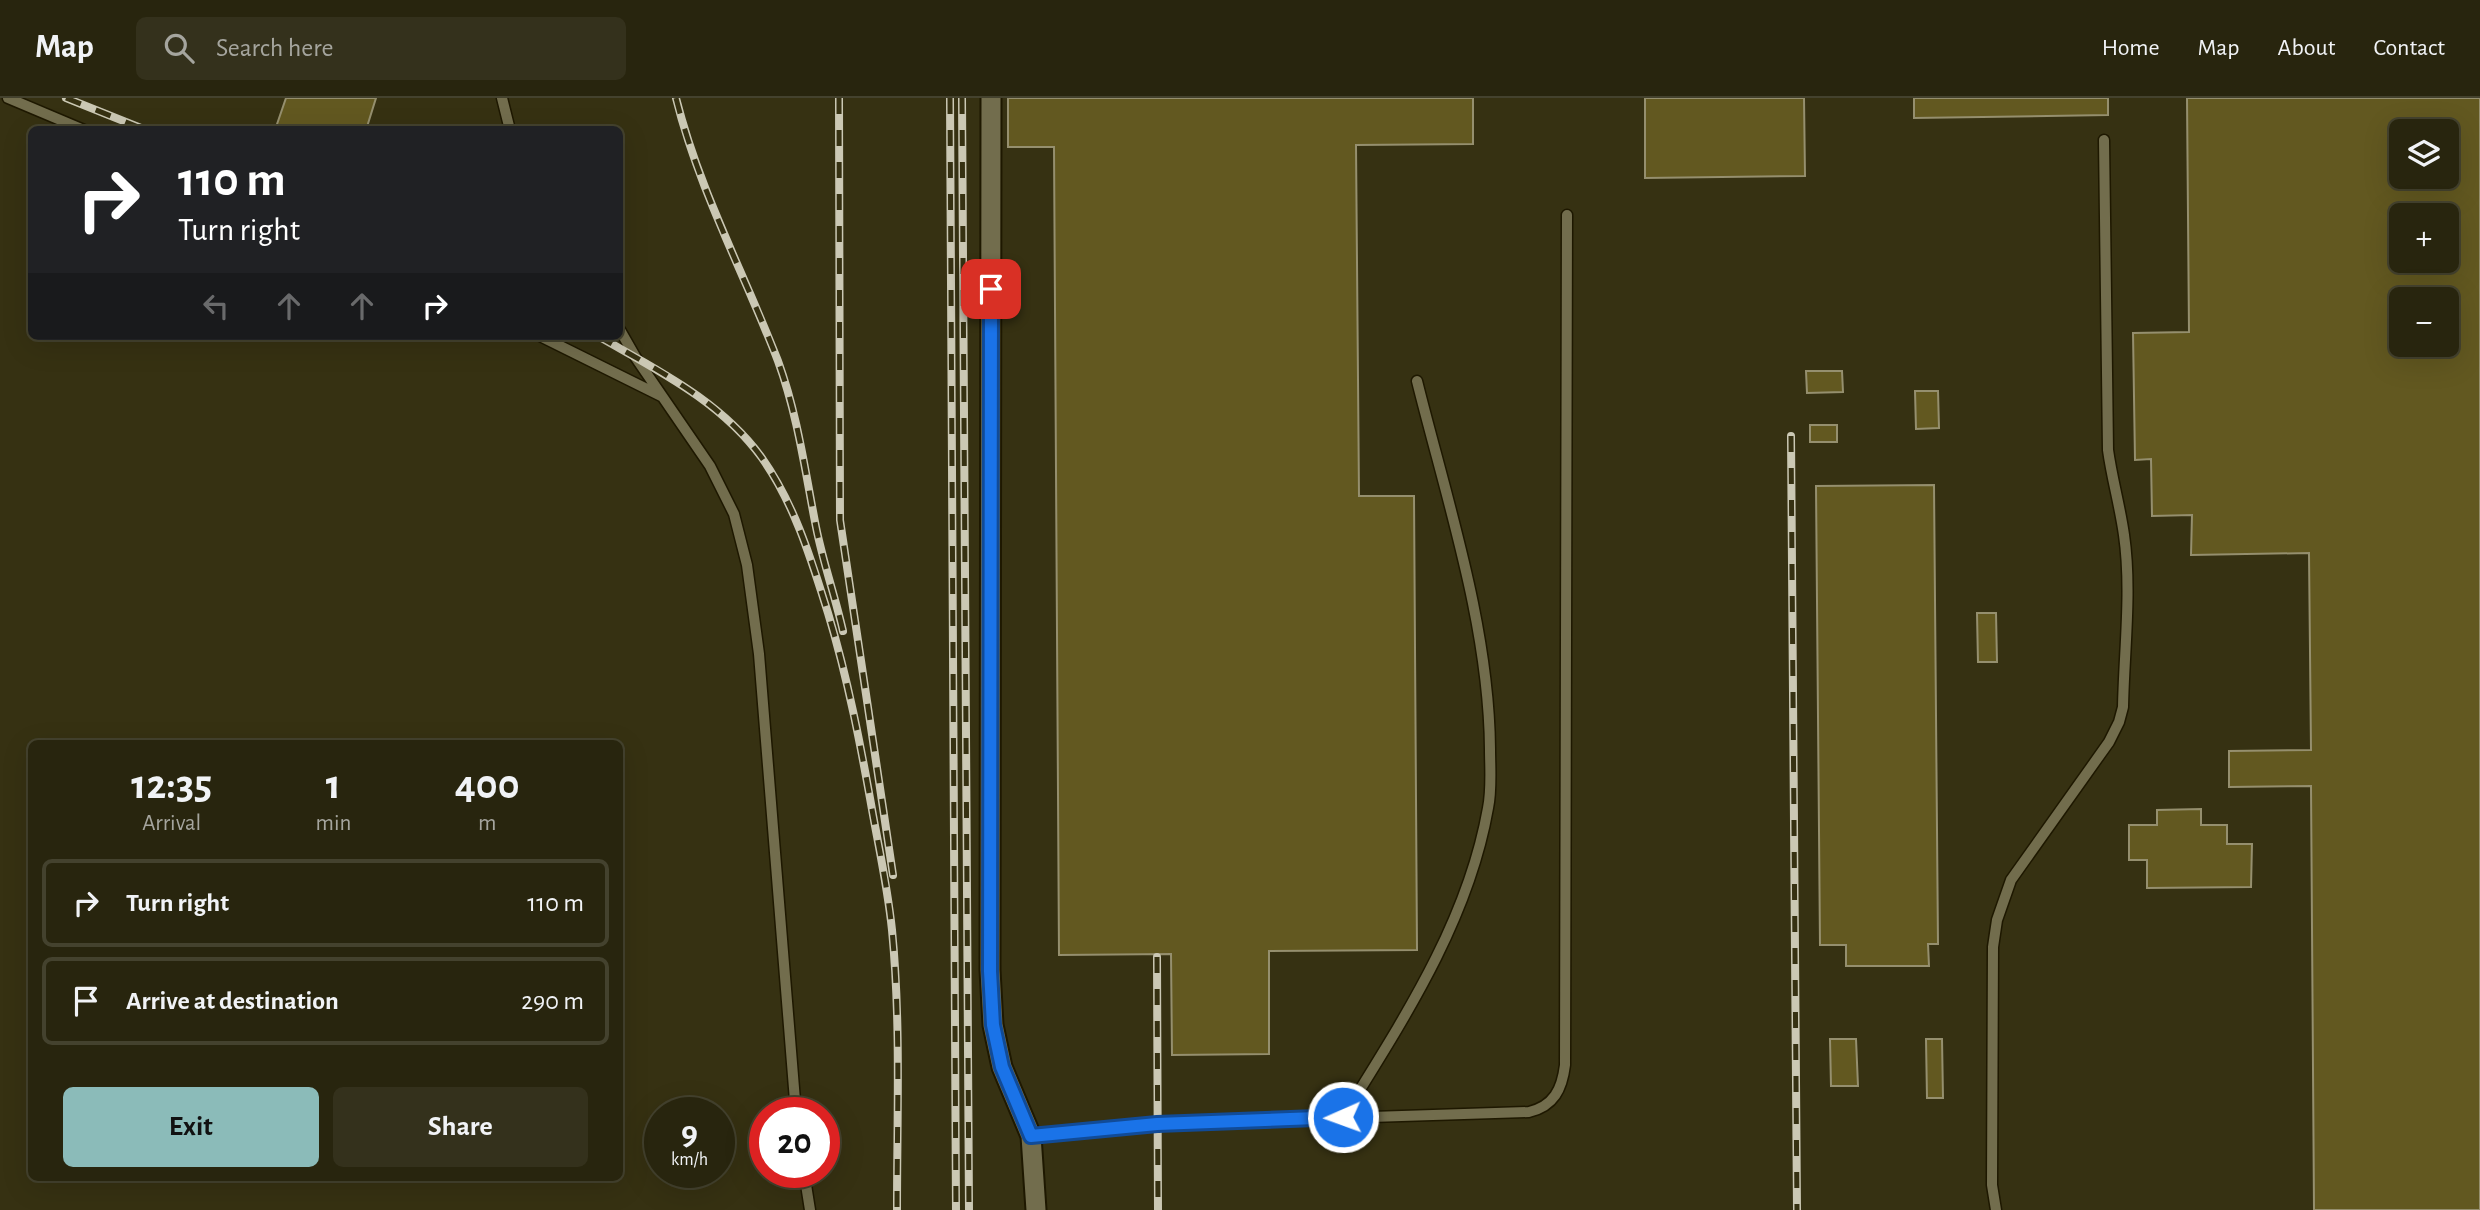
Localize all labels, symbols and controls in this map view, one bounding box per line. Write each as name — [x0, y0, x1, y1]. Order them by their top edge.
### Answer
search box — [136, 17, 626, 80]
icon: search — [160, 29, 198, 67]
text: Map — [35, 31, 94, 64]
text: Search here — [216, 35, 334, 61]
text: Home — [2102, 36, 2160, 60]
text: Map — [2198, 36, 2240, 60]
text: About — [2278, 36, 2335, 60]
text: Contact — [2373, 36, 2445, 60]
map controls — [2389, 119, 2459, 357]
button: layers — [2389, 119, 2459, 189]
icon: right — [63, 154, 154, 245]
text: 110 m — [178, 156, 286, 205]
button: + — [2389, 203, 2459, 273]
text: Turn right — [178, 214, 300, 246]
pin — [961, 259, 1021, 319]
icon: arrive — [972, 270, 1010, 308]
icon: left — [197, 287, 235, 325]
icon: ahead — [270, 287, 308, 325]
icon: ahead — [343, 287, 381, 325]
icon: right — [416, 287, 454, 325]
button: − — [2389, 287, 2459, 357]
text: 12:35 — [131, 764, 212, 806]
text: 1 — [326, 764, 341, 806]
text: 400 — [455, 764, 520, 806]
text: Arrival — [142, 812, 201, 835]
text: min — [316, 812, 351, 835]
text: m — [478, 812, 496, 835]
icon: right — [67, 884, 105, 922]
text: Turn right — [126, 890, 229, 916]
text: 110 m — [527, 890, 584, 916]
icon: arrive — [67, 982, 105, 1020]
text: Arrive at destination — [126, 988, 339, 1014]
text: 290 m — [521, 988, 584, 1014]
position arrow — [1306, 1080, 1380, 1154]
button: Exit — [63, 1087, 319, 1167]
button: Share — [333, 1087, 588, 1167]
speed limit sign: 20 — [749, 1097, 840, 1188]
text: 9 — [681, 1116, 698, 1151]
text: km/h — [671, 1151, 708, 1169]

